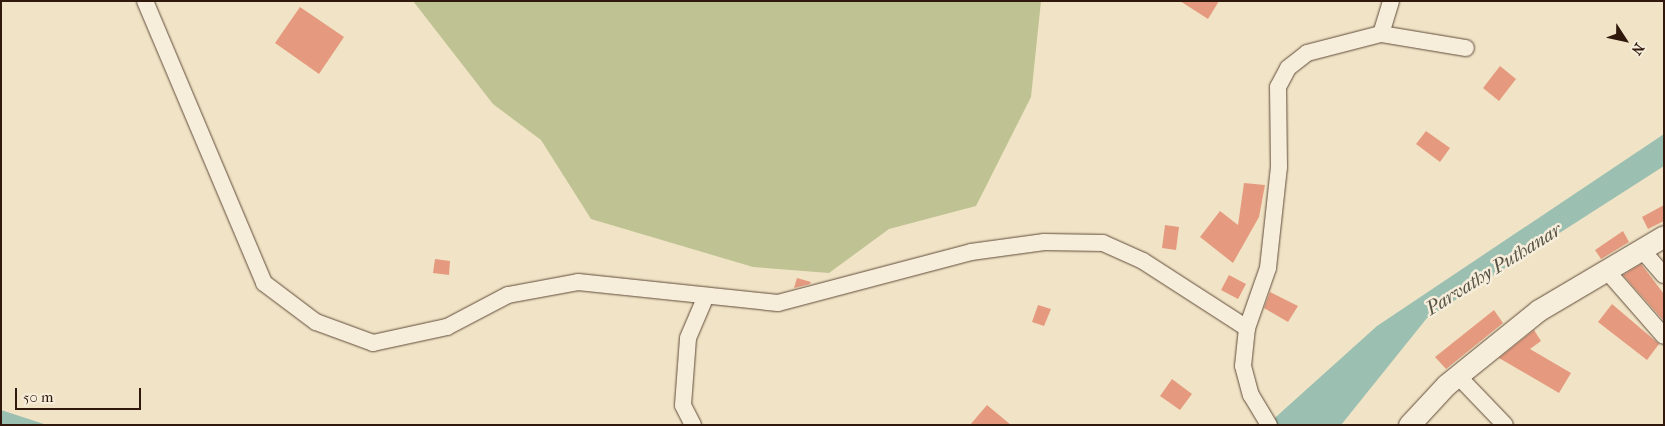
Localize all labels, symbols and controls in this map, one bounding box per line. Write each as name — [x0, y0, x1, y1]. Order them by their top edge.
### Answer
north arrow — [1600, 15, 1650, 65]
text: N — [1628, 40, 1648, 58]
water label: Parvathy Puthanar — [1422, 219, 1566, 321]
scale bar — [18, 378, 144, 410]
text: 50 m — [23, 388, 53, 406]

